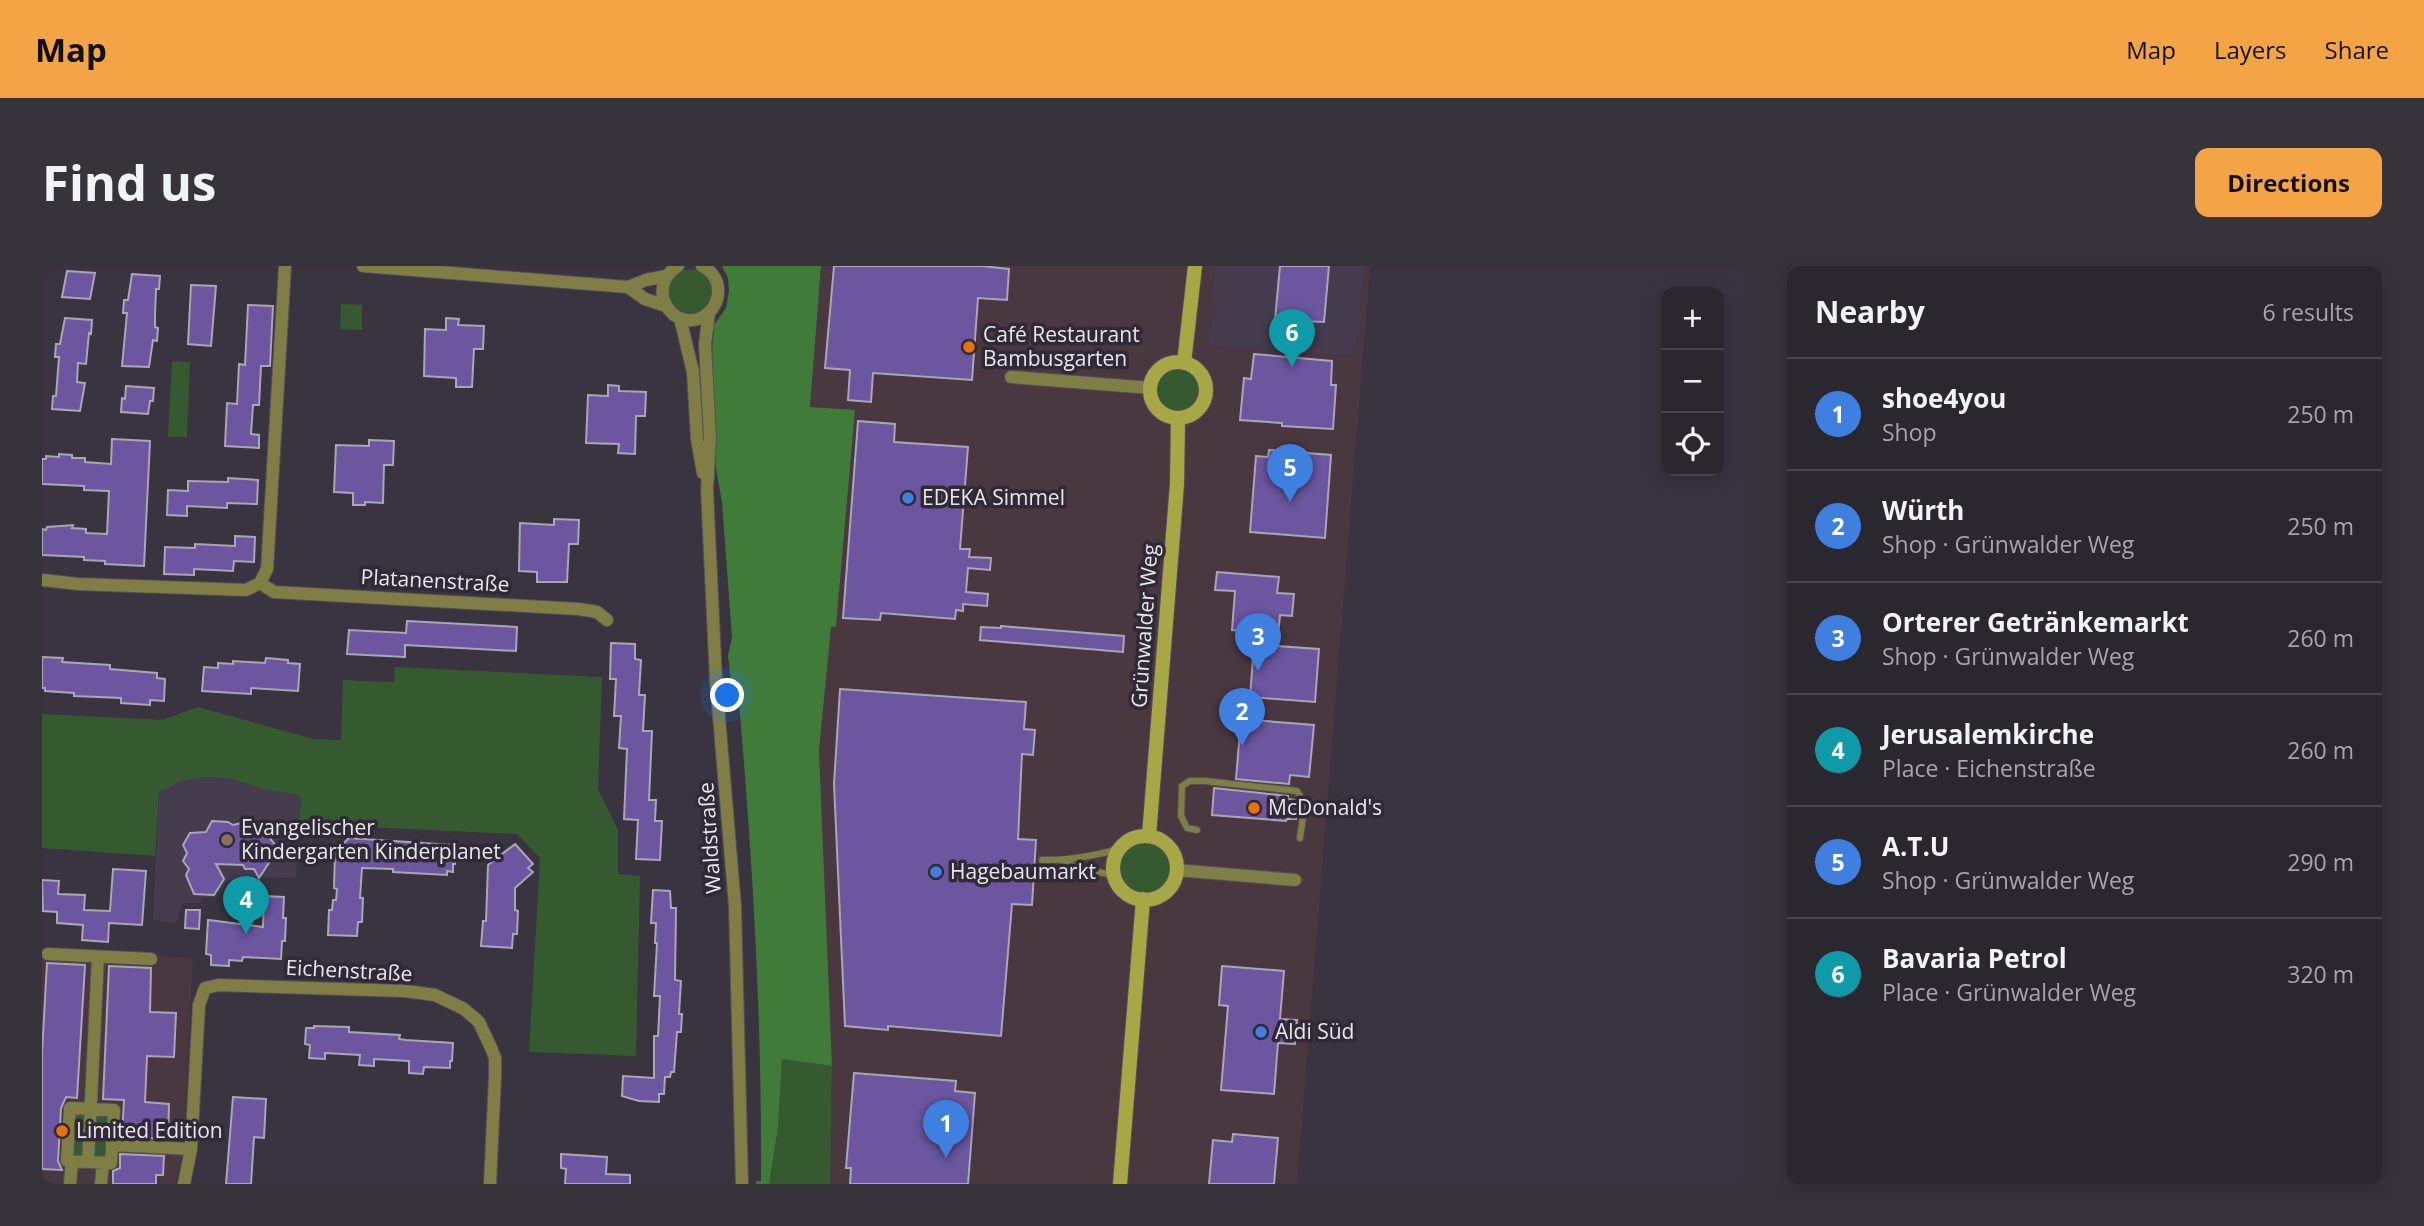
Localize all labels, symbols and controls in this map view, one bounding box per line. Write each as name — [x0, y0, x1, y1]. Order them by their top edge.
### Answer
text: Map — [35, 27, 107, 72]
text: Map — [2126, 33, 2176, 66]
text: Layers — [2214, 33, 2287, 66]
text: Share — [2325, 33, 2389, 66]
button: Directions — [2195, 148, 2382, 217]
text: Find us — [42, 149, 216, 215]
map controls — [1661, 287, 1724, 476]
button: + — [1661, 287, 1724, 350]
text: Nearby — [1815, 291, 1925, 332]
text: 6 results — [2263, 296, 2354, 328]
pin: 6 — [1269, 309, 1315, 367]
place label: Café Restaurant Bambusgarten — [983, 320, 1140, 372]
marker: Café Restaurant Bambusgarten — [961, 339, 977, 355]
button: − — [1661, 350, 1724, 413]
text: shoe4you — [1882, 380, 2006, 416]
text: 1 — [1831, 398, 1845, 430]
text: 250 m — [2287, 398, 2354, 430]
button: locate — [1661, 413, 1724, 476]
text: Shop — [1882, 416, 1937, 448]
pin: 5 — [1267, 444, 1313, 502]
place label: EDEKA Simmel — [922, 483, 1065, 511]
marker: EDEKA Simmel — [900, 490, 916, 506]
text: Würth — [1882, 492, 1964, 528]
text: 2 — [1831, 510, 1845, 542]
text: 250 m — [2287, 510, 2354, 542]
text: Shop · Grünwalder Weg — [1882, 528, 2134, 560]
street label: Grünwalder Weg — [1124, 543, 1164, 709]
street label: Platanenstraße — [360, 562, 510, 598]
text: Orterer Getränkemarkt — [1882, 604, 2189, 640]
pin: 3 — [1235, 613, 1281, 671]
text: 3 — [1831, 622, 1845, 654]
text: 260 m — [2287, 622, 2354, 654]
text: Shop · Grünwalder Weg — [1882, 640, 2134, 672]
your location — [710, 678, 744, 712]
pin: 2 — [1219, 688, 1265, 746]
text: Jerusalemkirche — [1882, 716, 2094, 752]
text: 4 — [1831, 734, 1845, 766]
text: 260 m — [2287, 734, 2354, 766]
text: Place · Eichenstraße — [1882, 752, 2096, 784]
street label: Waldstraße — [691, 781, 727, 895]
place label: McDonald's — [1268, 793, 1382, 821]
marker: McDonald's — [1246, 800, 1262, 816]
place label: Evangelischer Kindergarten Kinderplanet — [241, 813, 501, 865]
text: A.T.U — [1882, 828, 1949, 864]
marker: Evangelischer Kindergarten Kinderplanet — [219, 832, 235, 848]
text: 5 — [1831, 846, 1845, 878]
text: 290 m — [2287, 846, 2354, 878]
place label: Hagebaumarkt — [950, 857, 1096, 885]
marker: Hagebaumarkt — [928, 864, 944, 880]
text: Shop · Grünwalder Weg — [1882, 864, 2134, 896]
pin: 4 — [223, 876, 269, 934]
text: Bavaria Petrol — [1882, 940, 2067, 976]
street label: Eichenstraße — [285, 953, 413, 987]
text: 6 — [1831, 958, 1845, 990]
text: 320 m — [2287, 958, 2354, 990]
text: Place · Grünwalder Weg — [1882, 976, 2136, 1008]
place label: Aldi Süd — [1275, 1017, 1354, 1045]
marker: Aldi Süd — [1253, 1024, 1269, 1040]
pin: 1 — [923, 1100, 969, 1158]
place label: Limited Edition — [76, 1116, 223, 1144]
marker: Limited Edition — [54, 1123, 70, 1139]

